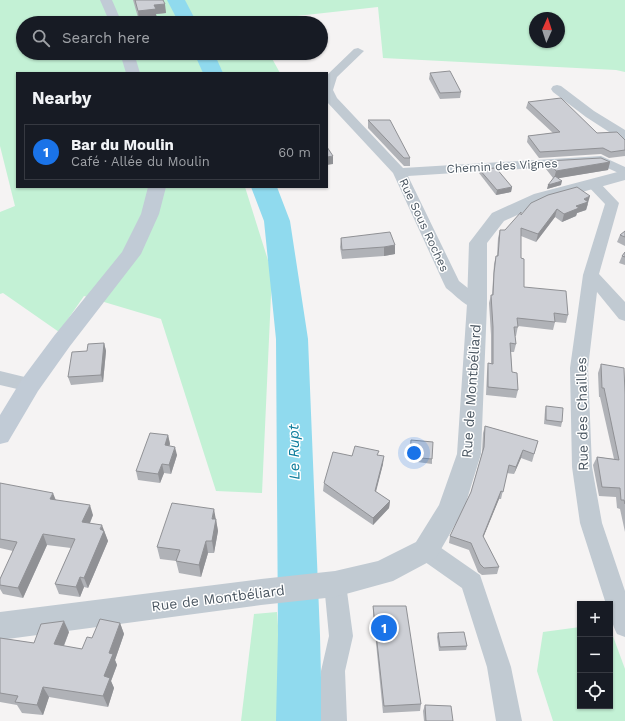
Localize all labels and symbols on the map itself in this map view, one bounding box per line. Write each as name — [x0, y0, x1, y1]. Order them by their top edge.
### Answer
north arrow — [529, 12, 565, 48]
street label: Chemin des Vignes — [446, 156, 558, 176]
street label: Rue Sous Roches — [396, 176, 452, 274]
street label: Rue de Montbéliard — [458, 324, 484, 458]
street label: Rue des Chailles — [573, 357, 591, 471]
water label: Le Rupt — [285, 423, 303, 480]
your location — [404, 443, 424, 463]
street label: Rue de Montbéliard — [151, 582, 285, 614]
pin: 1 — [371, 613, 397, 643]

